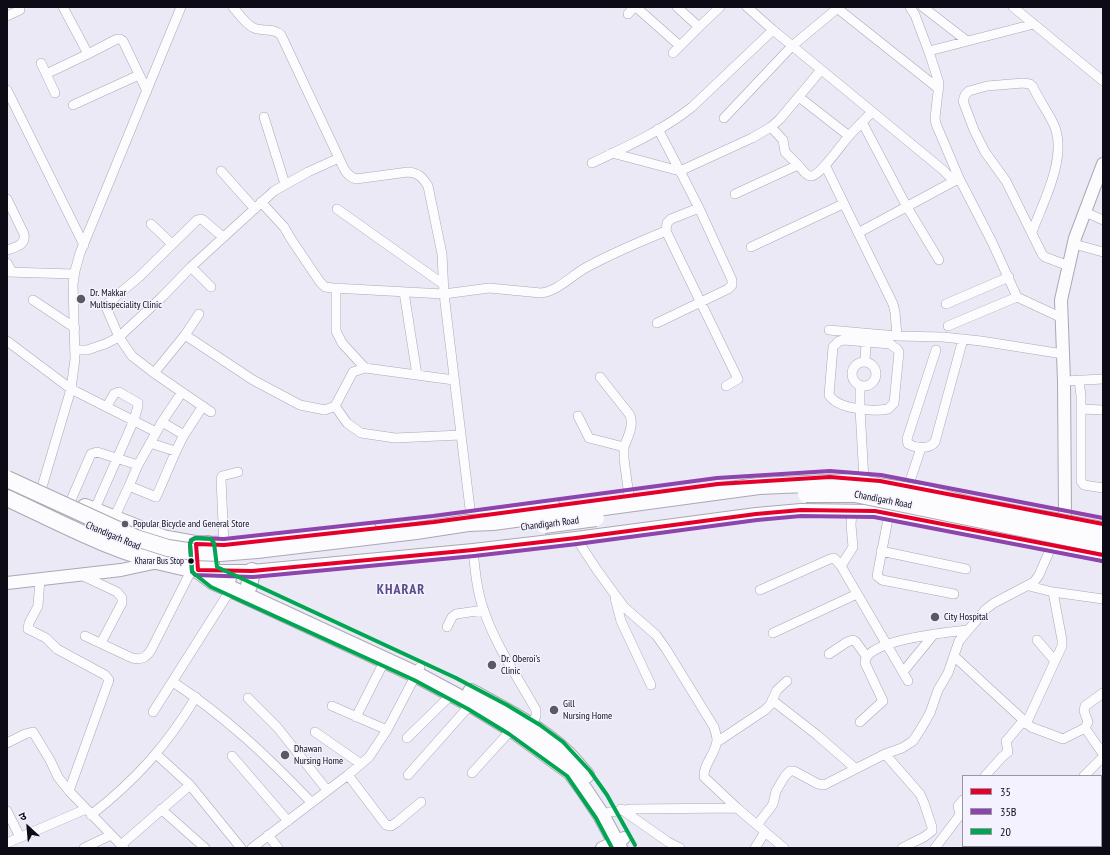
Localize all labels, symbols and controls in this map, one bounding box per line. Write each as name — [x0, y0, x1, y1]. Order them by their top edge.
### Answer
place label: Dr. Makkar Multispeciality Clinic — [90, 287, 162, 310]
marker: Dr. Makkar Multispeciality Clinic — [75, 293, 87, 305]
street label: Chandigarh Road — [853, 489, 913, 511]
street label: Chandigarh Road — [520, 514, 580, 534]
place label: Popular Bicycle and General Store — [133, 518, 249, 530]
street label: Chandigarh Road — [84, 519, 142, 553]
marker: Popular Bicycle and General Store — [120, 519, 130, 529]
place label: Kharar Bus Stop — [134, 556, 184, 566]
marker: Kharar Bus Stop — [186, 556, 196, 566]
district label: KHARAR — [377, 582, 425, 598]
marker: City Hospital — [929, 611, 941, 623]
place label: City Hospital — [944, 611, 988, 623]
place label: Dr. Oberoi's Clinic — [501, 653, 540, 676]
marker: Dr. Oberoi's Clinic — [486, 659, 498, 671]
place label: Gill Nursing Home — [563, 698, 612, 722]
marker: Gill Nursing Home — [548, 704, 560, 716]
place label: Dhawan Nursing Home — [294, 743, 343, 766]
marker: Dhawan Nursing Home — [279, 749, 291, 761]
legend — [962, 775, 1102, 847]
text: 35 — [1000, 784, 1011, 799]
text: 35B — [1000, 804, 1016, 819]
north arrow — [8, 807, 48, 847]
text: उ — [17, 809, 29, 824]
text: 20 — [1000, 824, 1011, 839]

